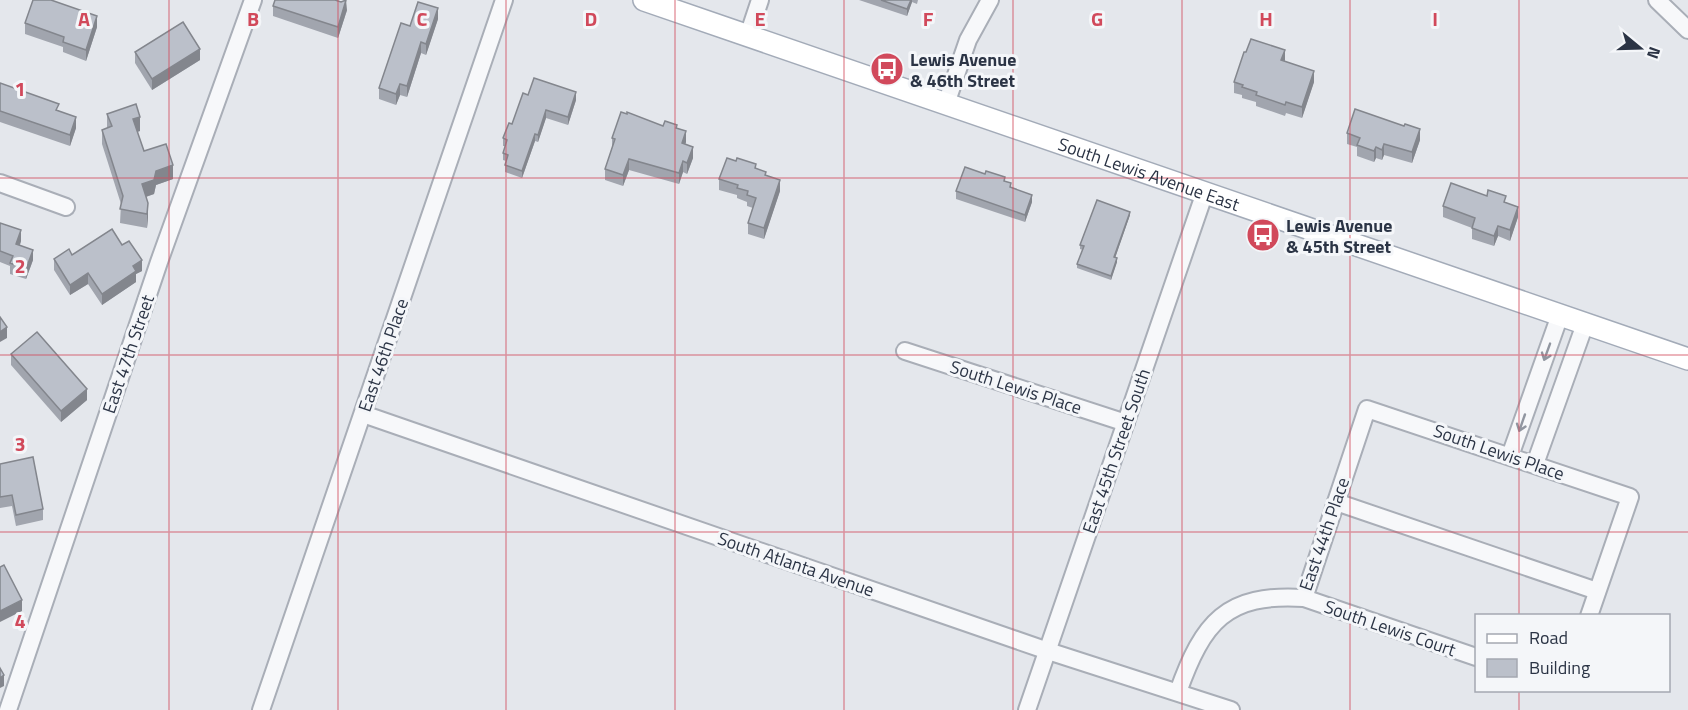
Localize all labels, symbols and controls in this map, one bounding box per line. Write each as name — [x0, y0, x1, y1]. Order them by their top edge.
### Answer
text: A — [78, 3, 90, 34]
text: B — [247, 3, 259, 34]
text: C — [417, 3, 428, 34]
text: D — [585, 3, 597, 34]
text: E — [754, 3, 766, 34]
text: F — [923, 3, 934, 34]
text: G — [1091, 3, 1103, 34]
text: H — [1259, 3, 1273, 34]
text: I — [1432, 3, 1438, 34]
north arrow — [1610, 18, 1670, 78]
text: N — [1641, 44, 1667, 62]
place label: Lewis Avenue & 46th Street — [910, 46, 1016, 94]
bus stop icon: Lewis Avenue & 46th Street — [869, 51, 905, 87]
text: 1 — [14, 73, 26, 104]
street label: South Lewis Avenue East — [1055, 130, 1244, 218]
place label: Lewis Avenue & 45th Street — [1286, 212, 1392, 260]
bus stop icon: Lewis Avenue & 45th Street — [1245, 217, 1281, 253]
text: 2 — [14, 250, 26, 281]
street label: East 47th Street — [95, 290, 161, 417]
street label: East 46th Place — [351, 295, 415, 415]
one-way arrow — [1540, 342, 1551, 361]
street label: South Lewis Place — [947, 353, 1085, 421]
street label: East 45th Street South — [1075, 365, 1157, 537]
one-way arrow — [1515, 413, 1526, 431]
street label: South Lewis Place — [1430, 417, 1568, 487]
text: 3 — [14, 428, 26, 459]
street label: East 44th Place — [1292, 474, 1356, 594]
street label: South Atlanta Avenue — [714, 525, 878, 603]
street label: South Lewis Court — [1321, 593, 1460, 663]
text: 4 — [14, 605, 26, 636]
legend — [1475, 614, 1670, 692]
text: Road — [1529, 624, 1568, 651]
text: Building — [1529, 654, 1590, 681]

